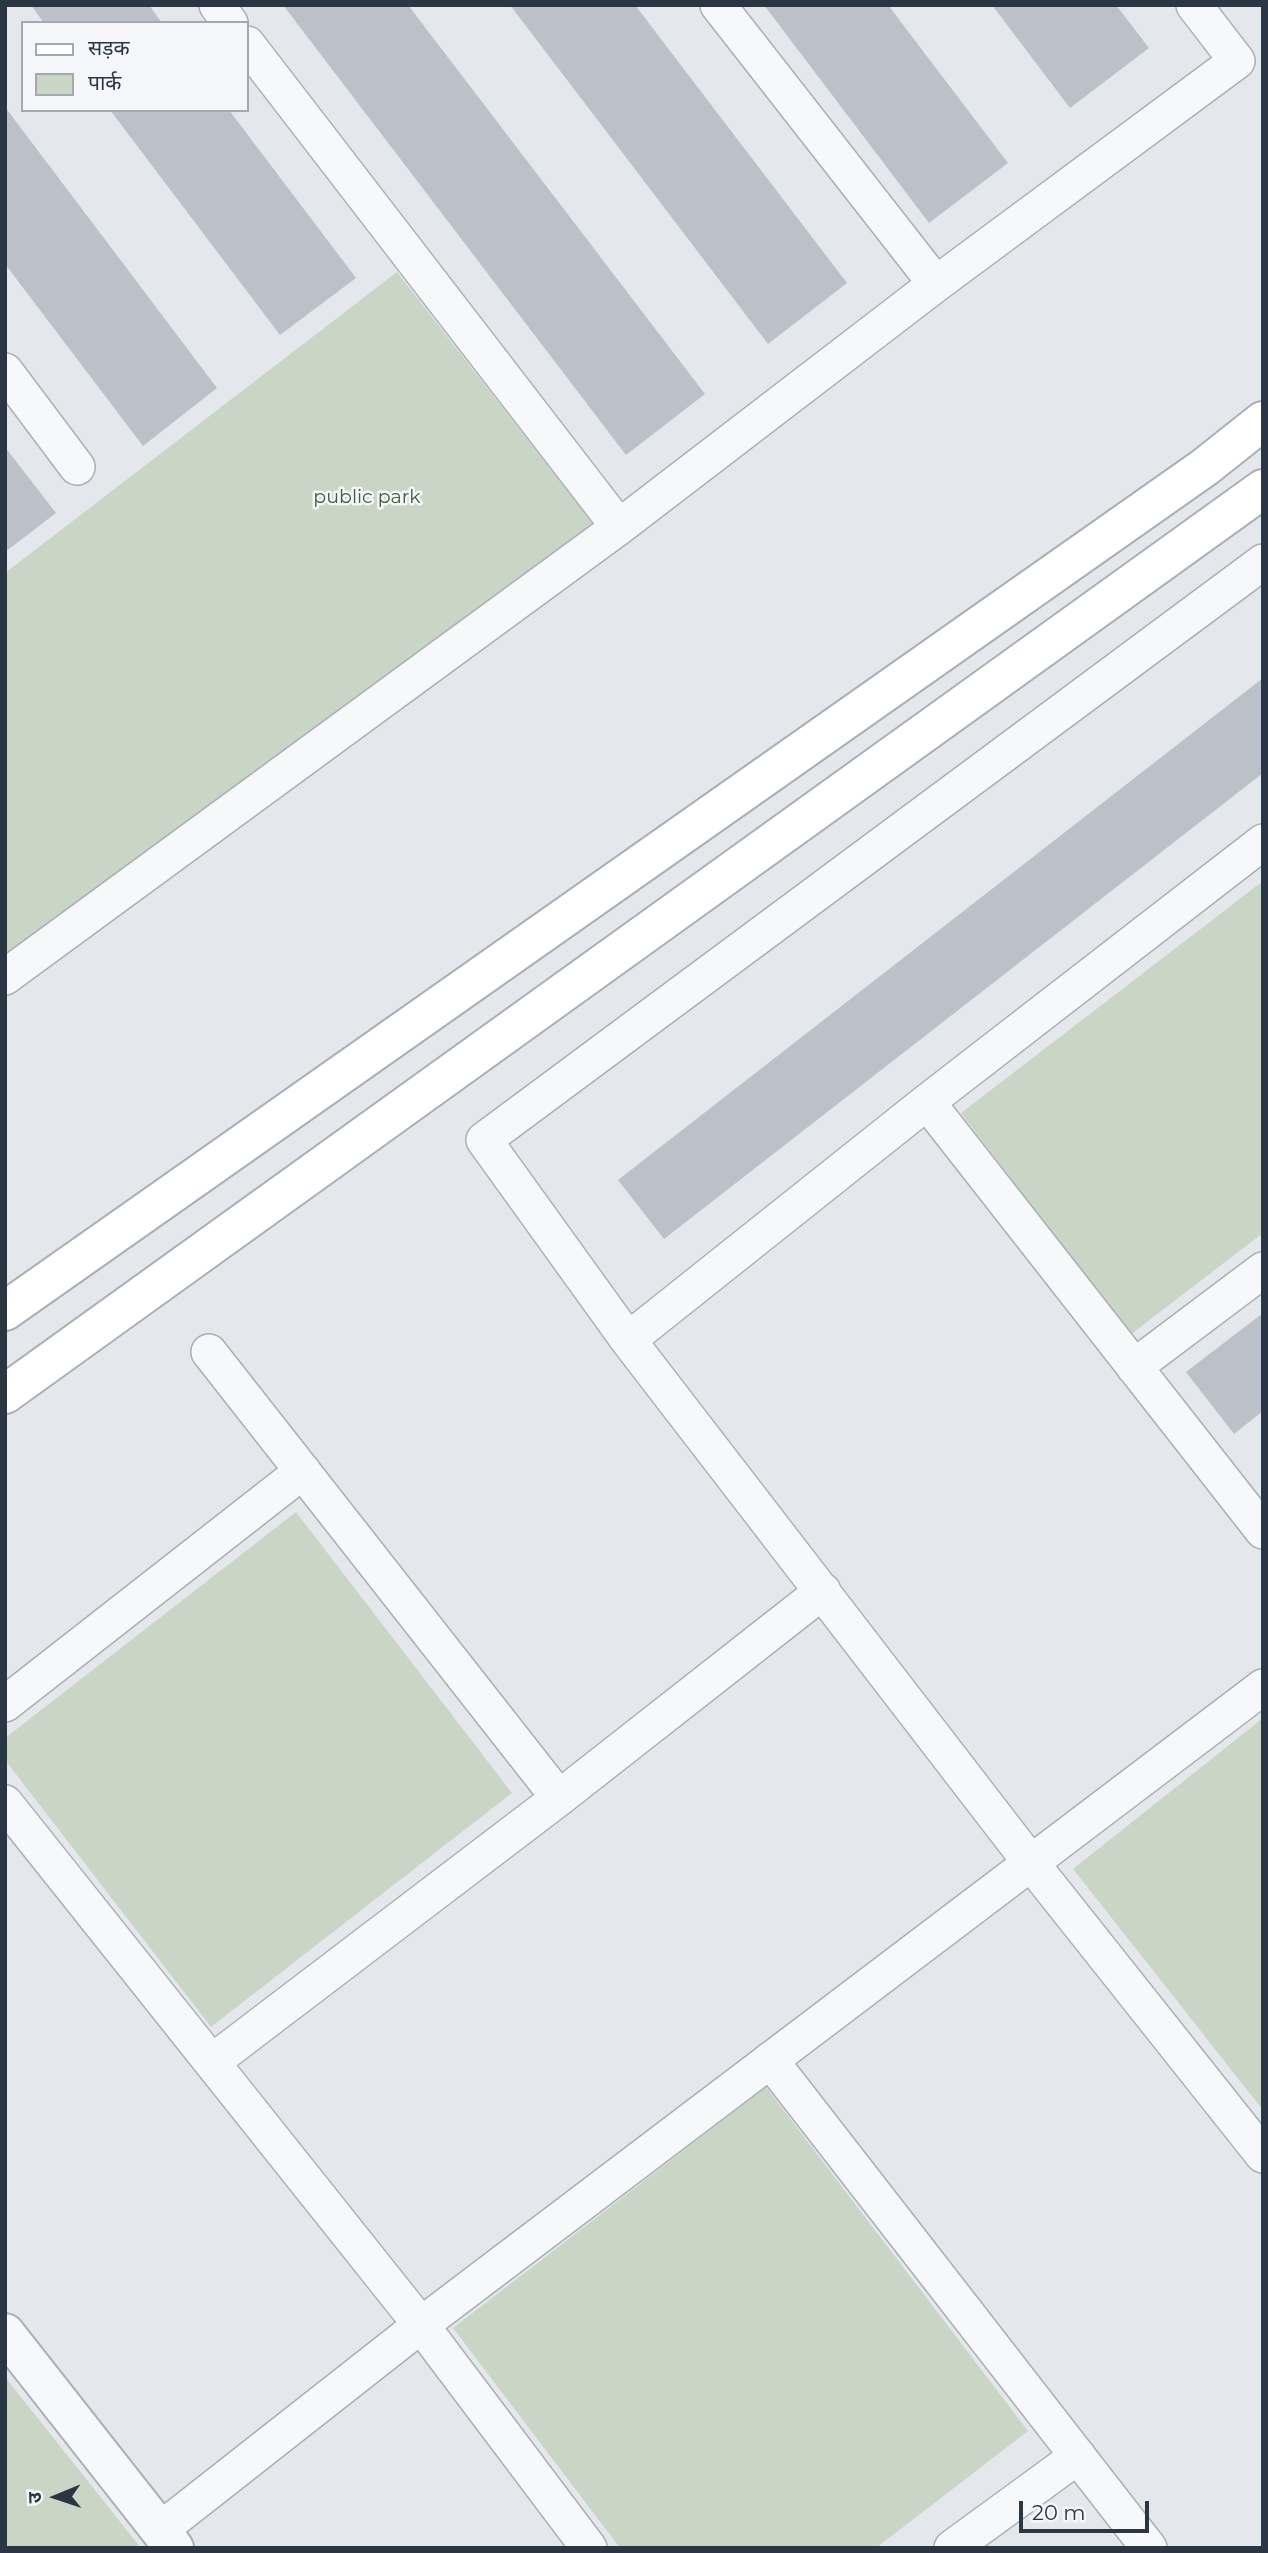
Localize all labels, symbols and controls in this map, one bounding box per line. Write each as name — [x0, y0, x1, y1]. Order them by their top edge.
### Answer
legend — [21, 21, 248, 112]
text: सड़क — [88, 35, 130, 60]
text: पार्क — [88, 70, 122, 95]
park label: public park — [313, 486, 421, 508]
north arrow — [21, 2462, 91, 2532]
scale bar — [1023, 2486, 1152, 2530]
text: उ — [23, 2492, 46, 2504]
text: 20 m — [1032, 2500, 1086, 2525]

